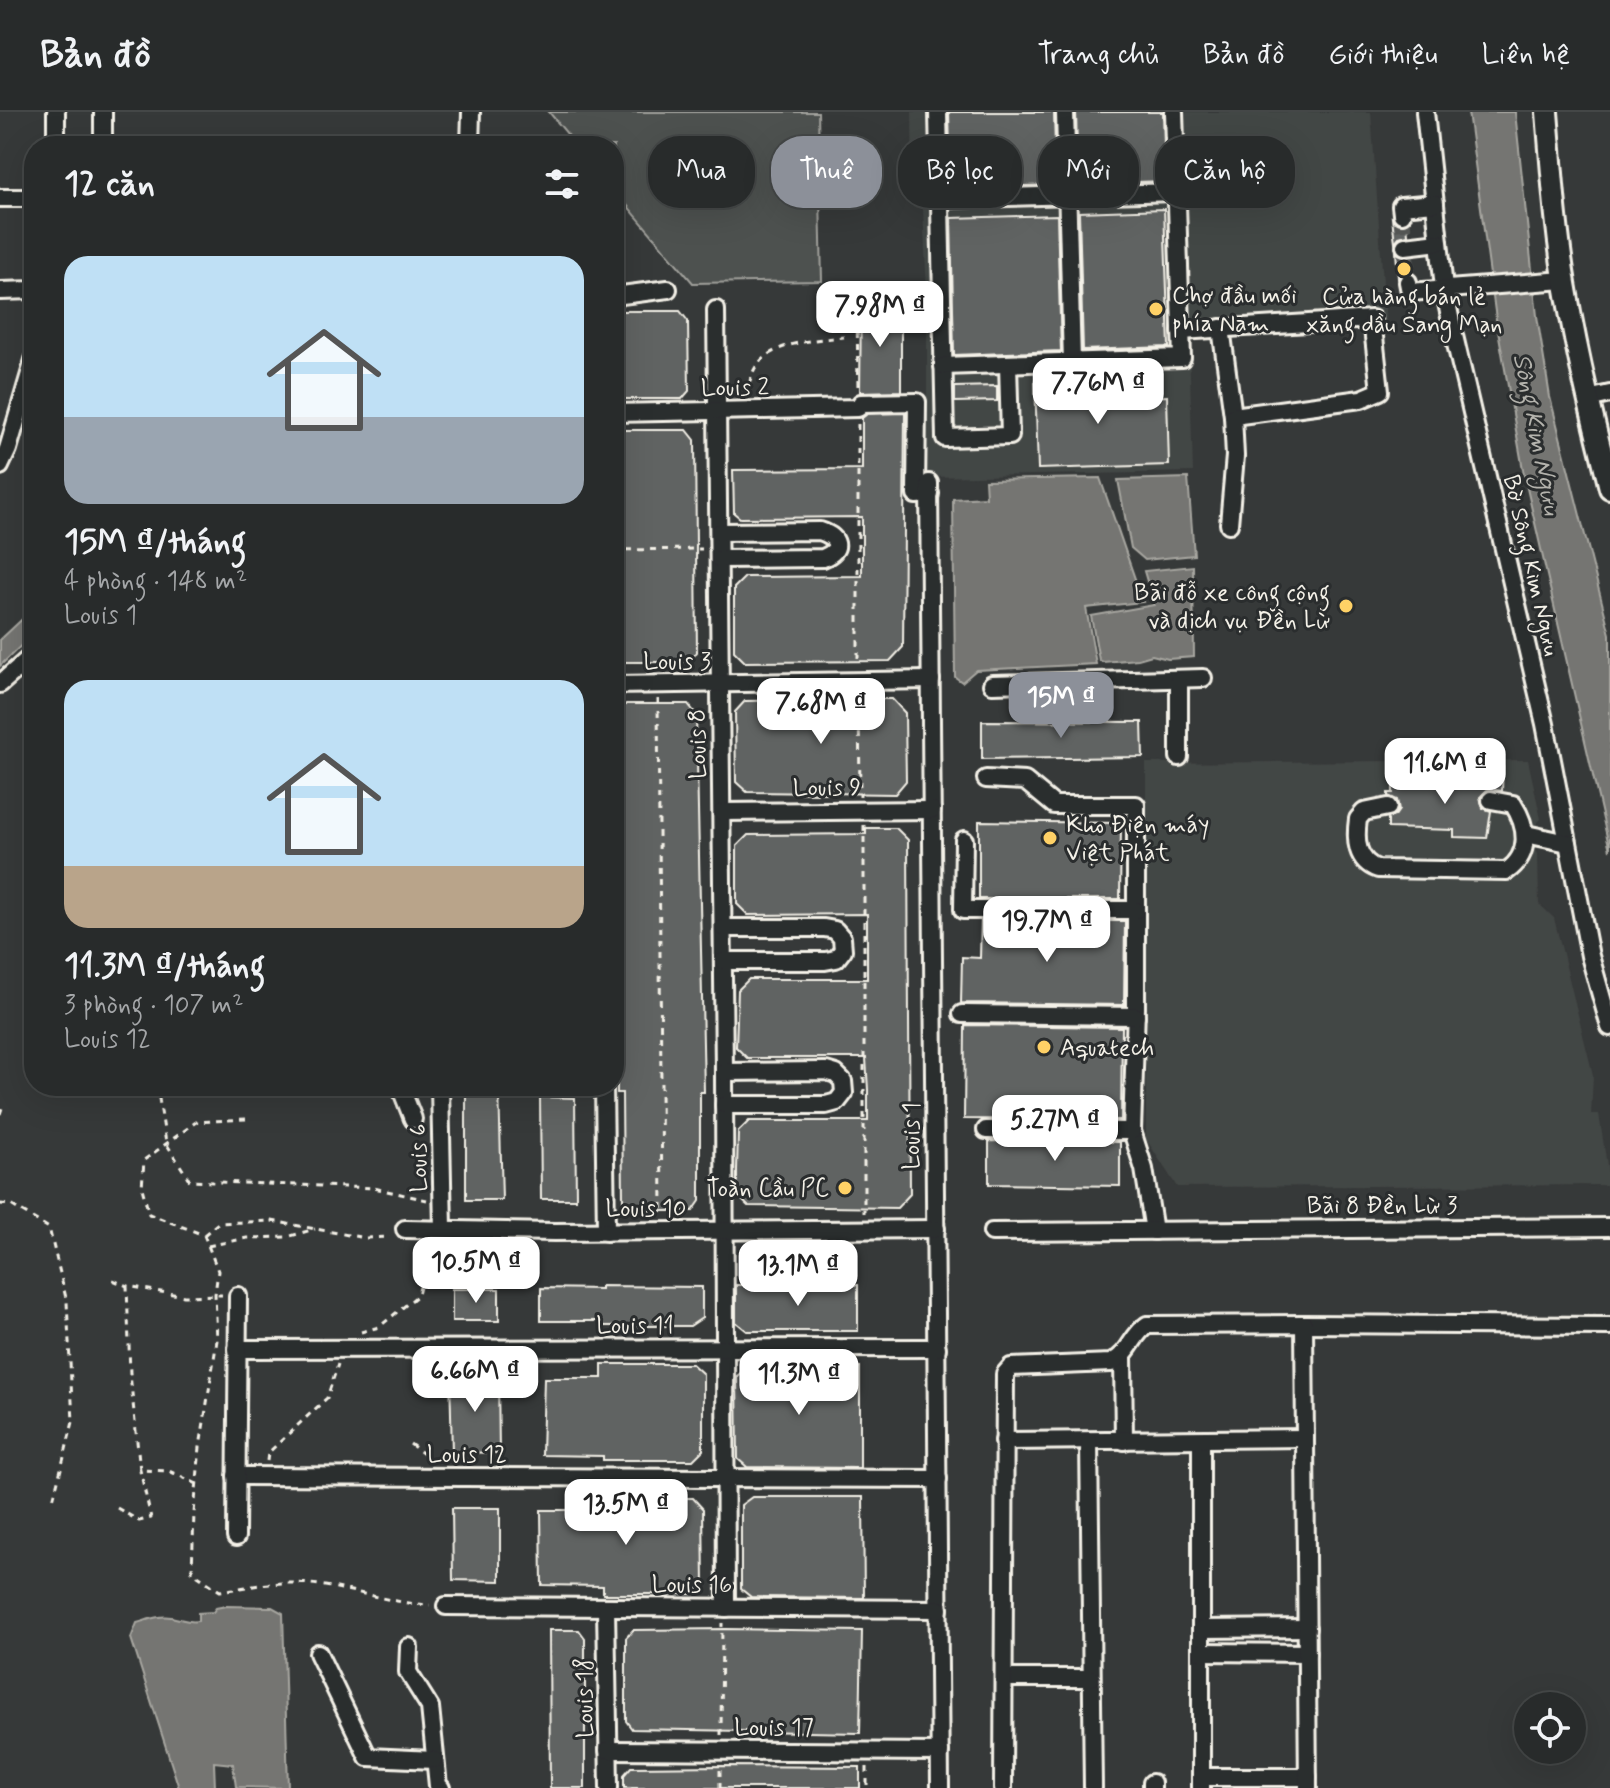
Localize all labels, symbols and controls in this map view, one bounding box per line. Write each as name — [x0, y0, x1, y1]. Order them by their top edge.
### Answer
text: Bản đồ — [40, 31, 151, 80]
text: Trang chủ — [1038, 37, 1159, 74]
text: Bản đồ — [1203, 37, 1284, 74]
text: Giới thiệu — [1328, 37, 1438, 74]
text: Liên hệ — [1482, 37, 1570, 74]
chip: Mua — [648, 136, 755, 208]
chip: Thuê — [771, 136, 882, 208]
chip: Bộ lọc — [898, 136, 1022, 208]
chip: Mới — [1038, 136, 1139, 208]
chip: Căn hộ — [1155, 136, 1295, 208]
text: 12 căn — [64, 162, 155, 207]
icon: filters — [540, 162, 584, 206]
marker: Cửa hàng bán lẻ xăng dầu Sang Mạn — [1395, 260, 1413, 278]
pin: 7.98M ₫ — [806, 281, 954, 349]
place label: Chợ đầu mối phía Nam — [1172, 281, 1297, 340]
place label: Cửa hàng bán lẻ xăng dầu Sang Mạn — [1306, 282, 1502, 344]
text: 7.98M ₫ — [834, 290, 926, 324]
marker: Chợ đầu mối phía Nam — [1147, 300, 1165, 318]
icon: home — [252, 308, 396, 452]
water label: Sông Kim Ngưu — [1501, 351, 1569, 520]
pin: 7.76M ₫ — [1024, 358, 1172, 426]
text: 7.76M ₫ — [1051, 367, 1145, 401]
street label: Louis 2 — [701, 372, 770, 405]
street label: Bờ Sông Kim Ngưu — [1492, 472, 1566, 660]
text: 15M ₫/tháng — [64, 520, 246, 565]
text: 4 phòng · 148 m² — [64, 565, 247, 599]
place label: Bãi đỗ xe công cộng và dịch vụ Đền Lừ — [1134, 578, 1330, 637]
marker: Bãi đỗ xe công cộng và dịch vụ Đền Lừ — [1337, 597, 1355, 615]
text: Louis 1 — [64, 599, 137, 633]
street label: Louis 3 — [643, 647, 711, 678]
pin: 15M ₫ — [1005, 672, 1117, 740]
pin: 7.68M ₫ — [747, 678, 895, 746]
text: 15M ₫ — [1027, 681, 1095, 715]
text: 7.68M ₫ — [775, 687, 867, 721]
street label: Louis 8 — [682, 709, 715, 779]
icon: home — [252, 732, 396, 876]
pin: 11.6M ₫ — [1371, 738, 1519, 806]
text: 11.6M ₫ — [1403, 747, 1487, 781]
street label: Louis 9 — [793, 772, 862, 805]
place label: Kho Điện máy Việt Phát — [1066, 810, 1209, 869]
marker: Kho Điện máy Việt Phát — [1041, 829, 1059, 847]
pin: 19.7M ₫ — [973, 896, 1121, 964]
text: 19.7M ₫ — [1001, 905, 1093, 939]
text: 11.3M ₫/tháng — [64, 944, 265, 989]
text: 3 phòng · 107 m² — [64, 989, 243, 1023]
text: Louis 12 — [64, 1023, 151, 1057]
place label: Aquatech — [1060, 1033, 1154, 1064]
marker: Aquatech — [1035, 1038, 1053, 1056]
pin: 5.27M ₫ — [981, 1095, 1129, 1163]
street label: Louis 1 — [897, 1102, 928, 1170]
text: 5.27M ₫ — [1010, 1104, 1100, 1138]
street label: Louis 6 — [403, 1123, 436, 1193]
place label: Toàn Cầu PC — [706, 1174, 829, 1205]
marker: Toàn Cầu PC — [836, 1179, 854, 1197]
street label: Bãi 8 Đền Lừ 3 — [1307, 1191, 1458, 1222]
street label: Louis 10 — [605, 1194, 687, 1225]
pin: 10.5M ₫ — [402, 1237, 550, 1305]
pin: 13.1M ₫ — [724, 1240, 872, 1308]
text: 10.5M ₫ — [431, 1246, 521, 1280]
text: 13.1M ₫ — [757, 1249, 839, 1283]
street label: Louis 11 — [596, 1311, 674, 1342]
pin: 6.66M ₫ — [401, 1346, 549, 1414]
pin: 11.3M ₫ — [725, 1349, 873, 1417]
text: 6.66M ₫ — [430, 1355, 520, 1389]
text: 11.3M ₫ — [757, 1358, 841, 1392]
street label: Louis 12 — [427, 1440, 507, 1471]
pin: 13.5M ₫ — [552, 1479, 700, 1547]
text: 13.5M ₫ — [583, 1488, 669, 1522]
street label: Louis 16 — [652, 1570, 732, 1601]
street label: Louis 18 — [569, 1657, 602, 1739]
map controls — [1514, 1692, 1586, 1764]
button: locate — [1514, 1692, 1586, 1764]
street label: Louis 17 — [734, 1713, 814, 1744]

